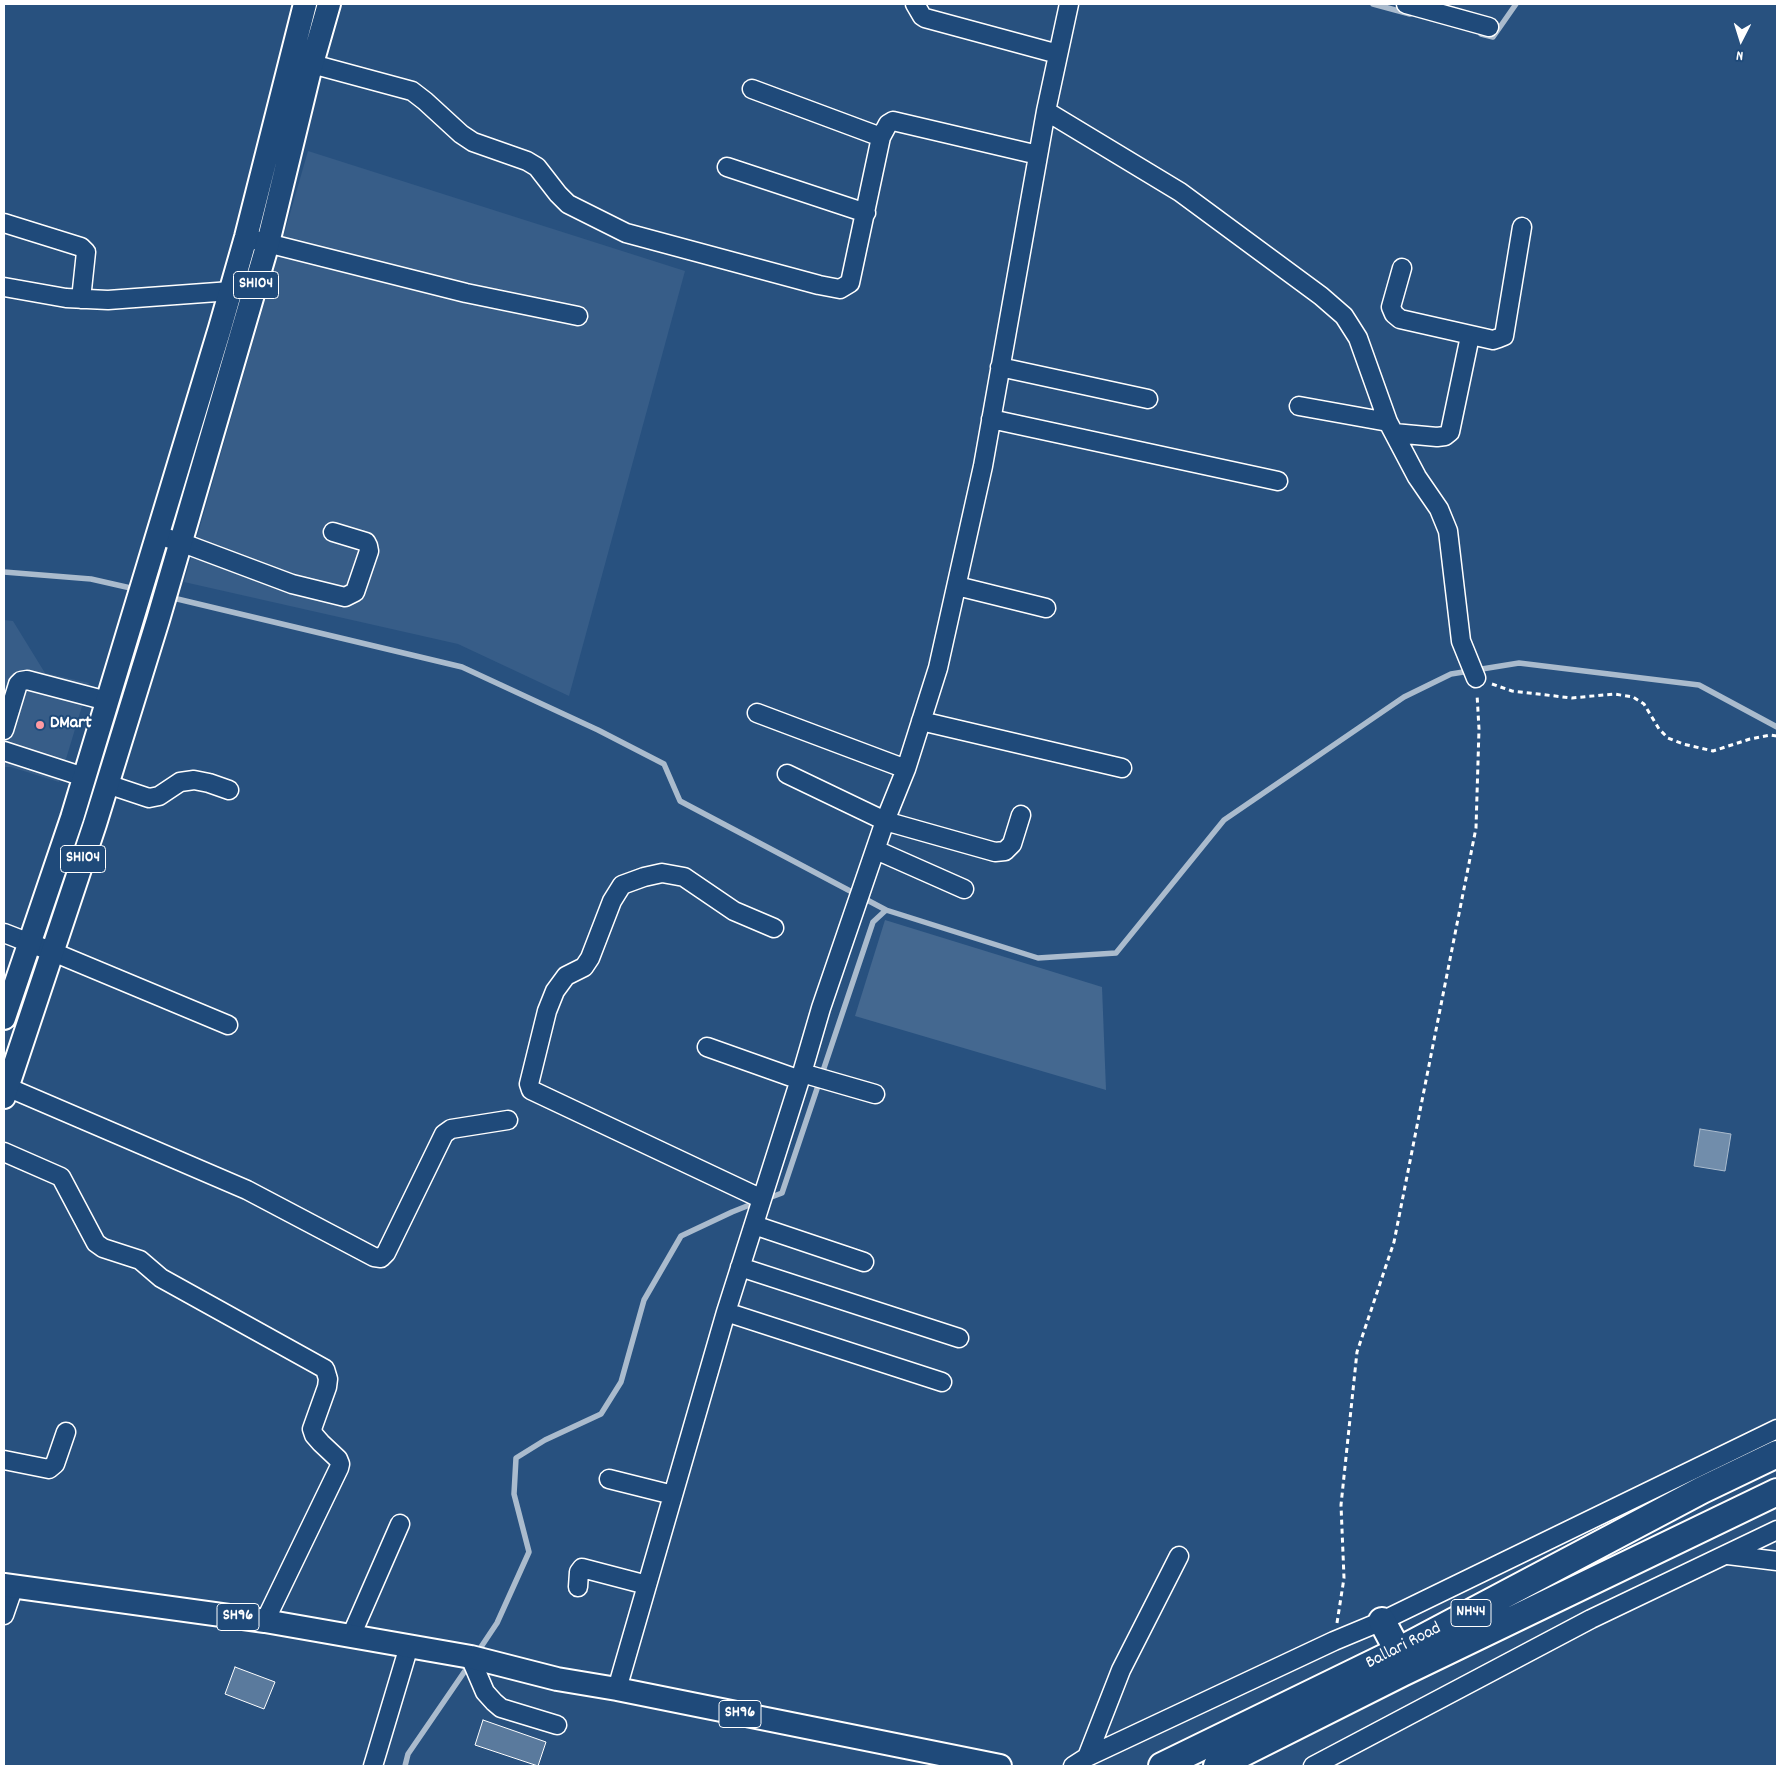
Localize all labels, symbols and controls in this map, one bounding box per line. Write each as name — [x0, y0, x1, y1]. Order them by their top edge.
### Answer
north arrow — [1716, 15, 1766, 65]
text: N — [1735, 45, 1744, 65]
road number: SH104 — [234, 272, 278, 298]
place label: DMart — [50, 714, 92, 736]
marker: DMart — [34, 719, 46, 731]
road number: SH104 — [61, 846, 106, 872]
road number: NH44 — [1451, 1600, 1491, 1626]
road number: SH96 — [217, 1604, 259, 1630]
street label: Ballari Road — [1363, 1619, 1445, 1675]
road number: SH96 — [719, 1700, 761, 1728]

